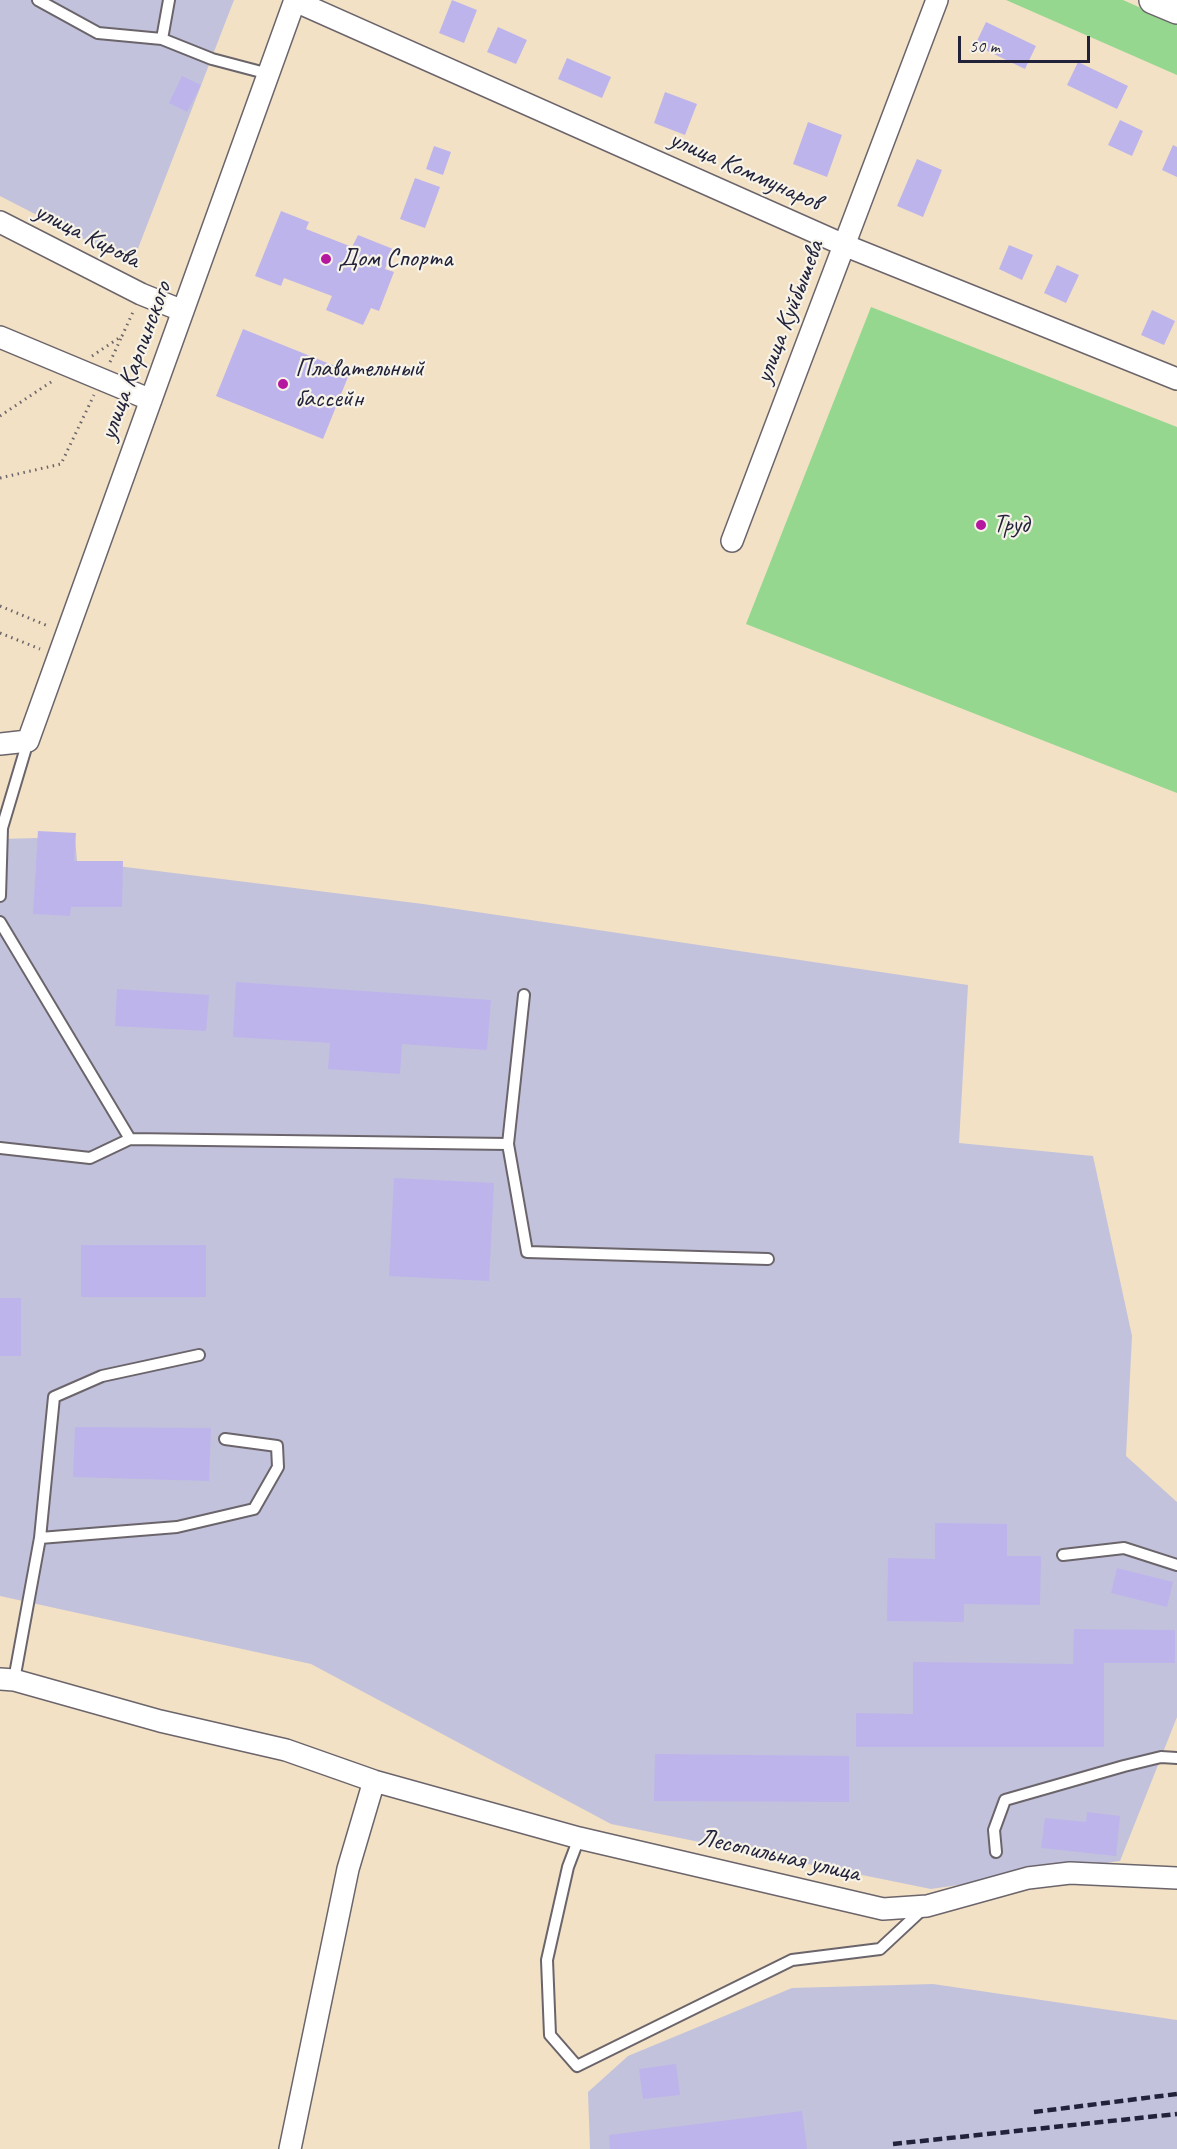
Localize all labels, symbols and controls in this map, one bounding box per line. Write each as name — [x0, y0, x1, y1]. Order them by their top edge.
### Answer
scale bar — [961, 24, 1093, 62]
text: 50 m — [969, 35, 1000, 57]
street label: улица Коммунаров — [664, 124, 826, 218]
street label: улица Кирова — [29, 196, 145, 276]
street label: улица Куйбышева — [748, 236, 832, 388]
place label: Дом Спорта — [338, 243, 452, 275]
marker: Дом Спорта — [319, 252, 333, 266]
street label: улица Карпинского — [93, 278, 179, 444]
place label: Плавательный бассейн — [295, 353, 424, 414]
marker: Плавательный бассейн — [276, 377, 290, 391]
place label: Труд — [993, 509, 1029, 541]
marker: Труд — [974, 518, 988, 532]
street label: Лесопильная улица — [695, 1822, 863, 1890]

